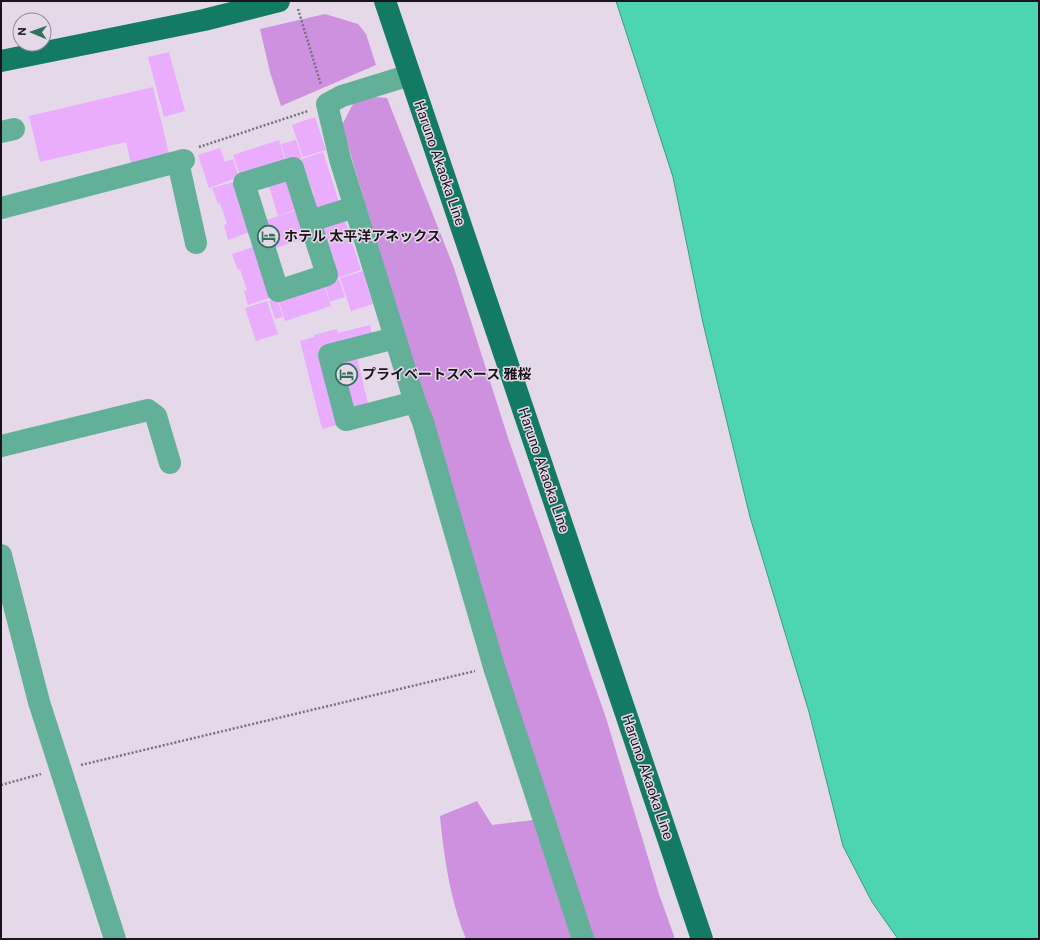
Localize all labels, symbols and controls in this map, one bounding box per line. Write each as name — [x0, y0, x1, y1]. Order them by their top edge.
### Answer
north arrow — [12, 12, 52, 52]
text: N — [16, 27, 28, 36]
street label: Haruno Akaoka Line — [411, 98, 469, 228]
hotel icon: ホテル 太平洋アネックス — [255, 223, 281, 249]
place label: ホテル 太平洋アネックス — [284, 228, 441, 244]
hotel icon: プライベートスペース 雅桜 — [333, 361, 359, 387]
place label: プライベートスペース 雅桜 — [362, 366, 531, 382]
street label: Haruno Akaoka Line — [515, 405, 573, 535]
street label: Haruno Akaoka Line — [619, 712, 677, 842]

